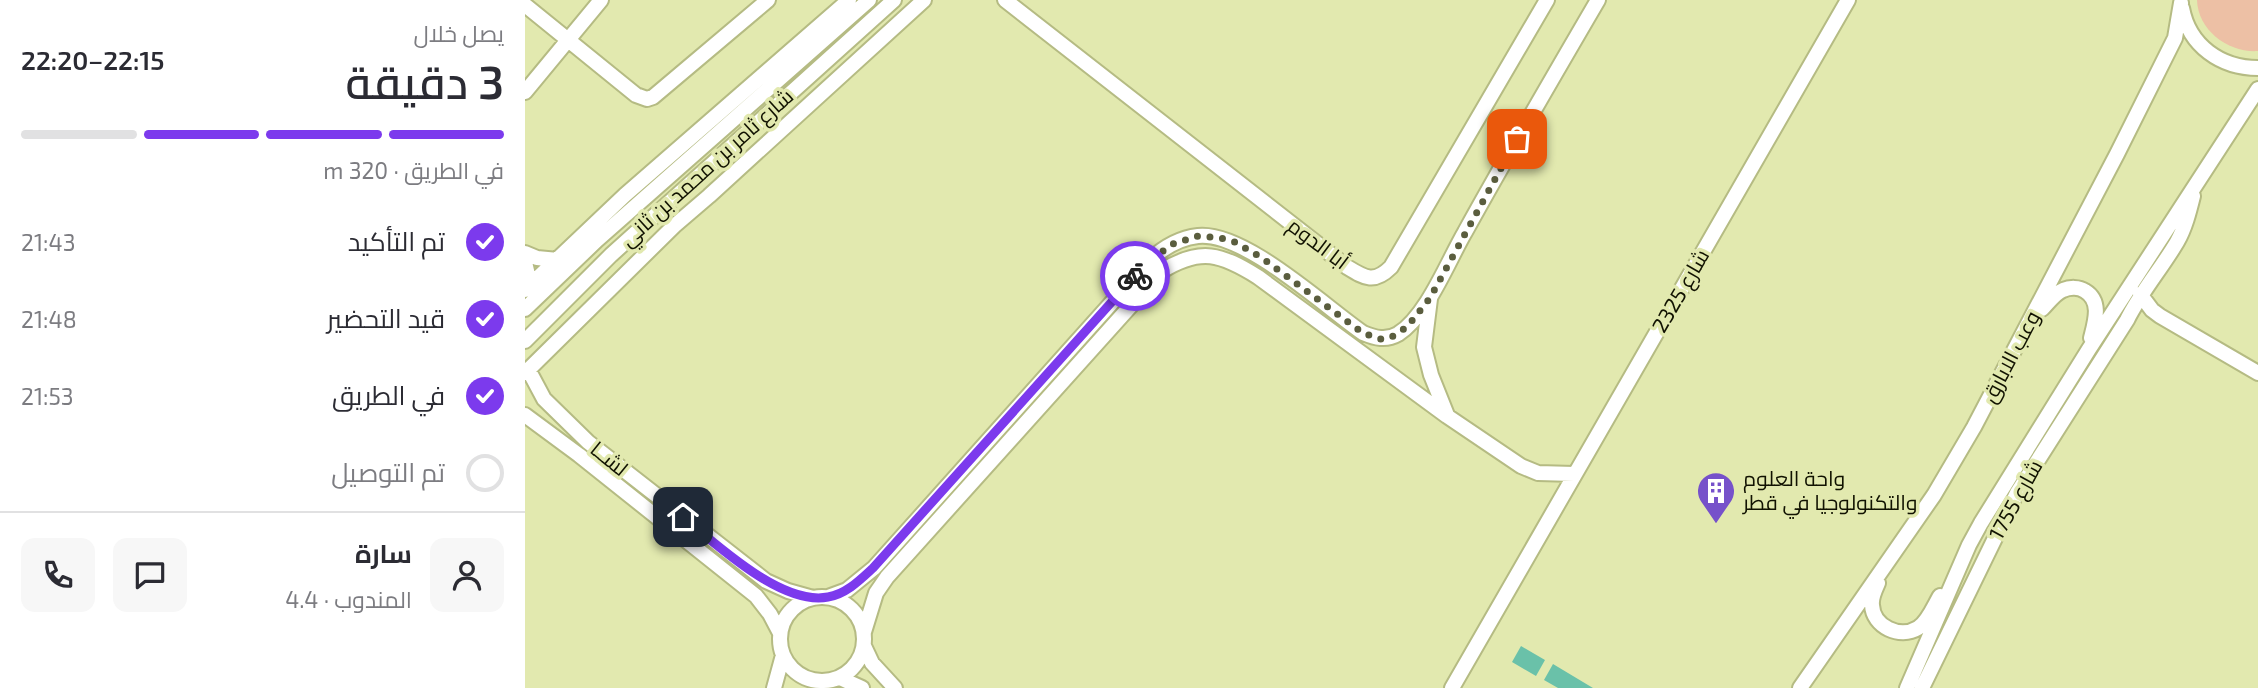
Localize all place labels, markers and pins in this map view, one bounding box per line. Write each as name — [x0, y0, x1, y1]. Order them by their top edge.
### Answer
pin — [1487, 109, 1547, 169]
place label: واحة العلوم والتكنولوجيا في قطر — [1742, 465, 1917, 519]
building icon: واحة العلوم والتكنولوجيا في قطر — [1695, 470, 1737, 525]
pin — [653, 487, 713, 547]

